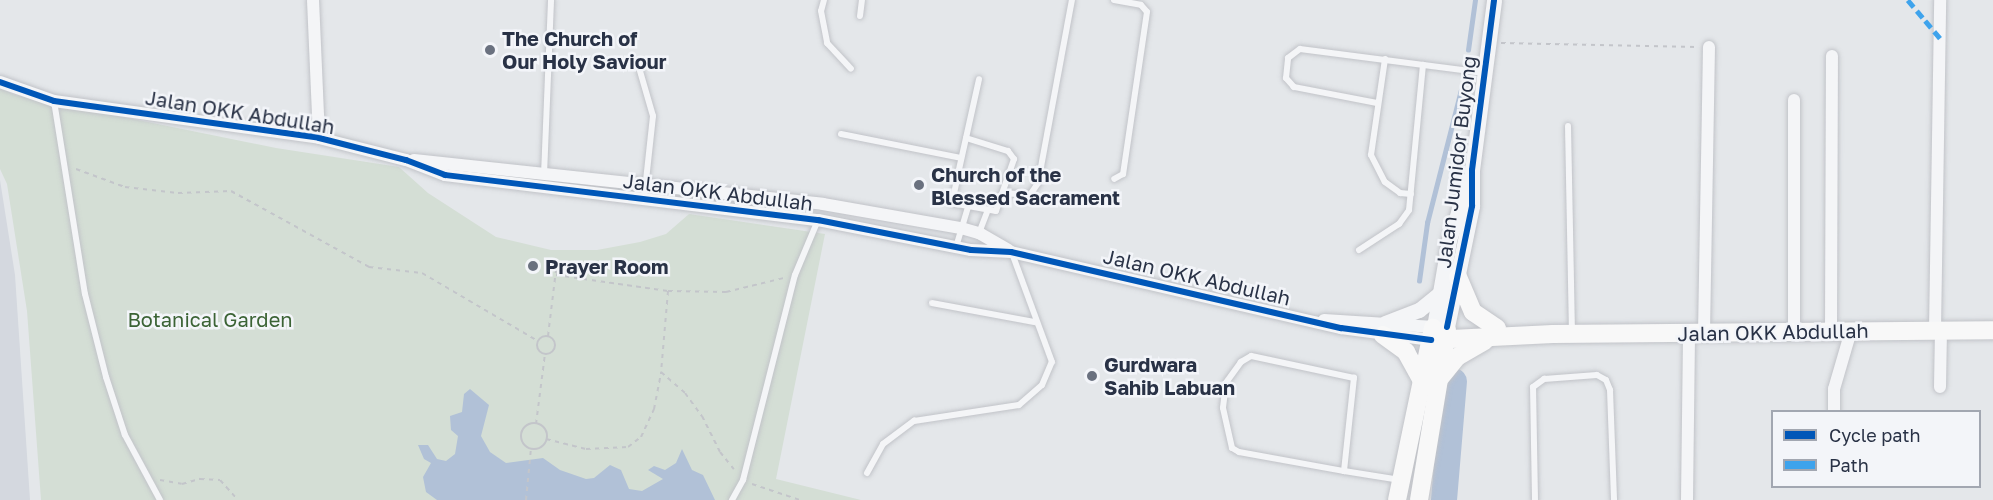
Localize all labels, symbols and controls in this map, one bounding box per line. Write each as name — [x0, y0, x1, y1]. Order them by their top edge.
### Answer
place label: The Church of Our Holy Saviour — [502, 27, 666, 74]
marker: The Church of Our Holy Saviour — [483, 43, 497, 57]
street label: Jalan Jumidor Buyong — [1431, 55, 1481, 269]
street label: Jalan OKK Abdullah — [144, 85, 336, 139]
place label: Church of the Blessed Sacrament — [931, 162, 1120, 209]
street label: Jalan OKK Abdullah — [622, 168, 814, 216]
marker: Church of the Blessed Sacrament — [912, 178, 926, 192]
street label: Jalan OKK Abdullah — [1101, 244, 1293, 310]
place label: Prayer Room — [545, 254, 668, 278]
marker: Prayer Room — [526, 259, 540, 273]
park label: Botanical Garden — [127, 307, 293, 331]
street label: Jalan OKK Abdullah — [1677, 318, 1869, 346]
place label: Gurdwara Sahib Labuan — [1104, 352, 1235, 399]
marker: Gurdwara Sahib Labuan — [1085, 369, 1099, 383]
legend — [1771, 410, 1981, 488]
text: Cycle path — [1829, 424, 1921, 446]
text: Path — [1829, 454, 1869, 476]

